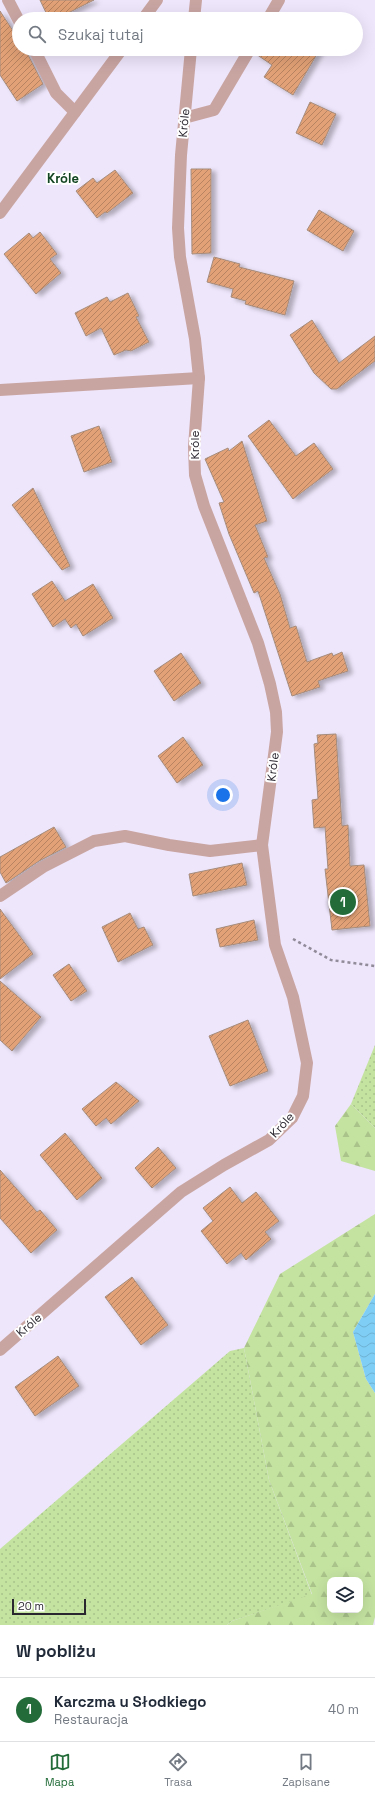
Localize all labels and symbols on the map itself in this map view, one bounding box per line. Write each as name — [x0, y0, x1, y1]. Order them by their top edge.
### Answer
street label: Króle — [175, 108, 193, 138]
district label: Króle — [47, 170, 79, 187]
street label: Króle — [187, 430, 203, 460]
street label: Króle — [263, 752, 283, 782]
your location — [213, 785, 233, 805]
pin: 1 — [330, 887, 356, 917]
street label: Króle — [266, 1109, 298, 1141]
street label: Króle — [13, 1309, 45, 1341]
scale bar — [12, 1597, 86, 1616]

